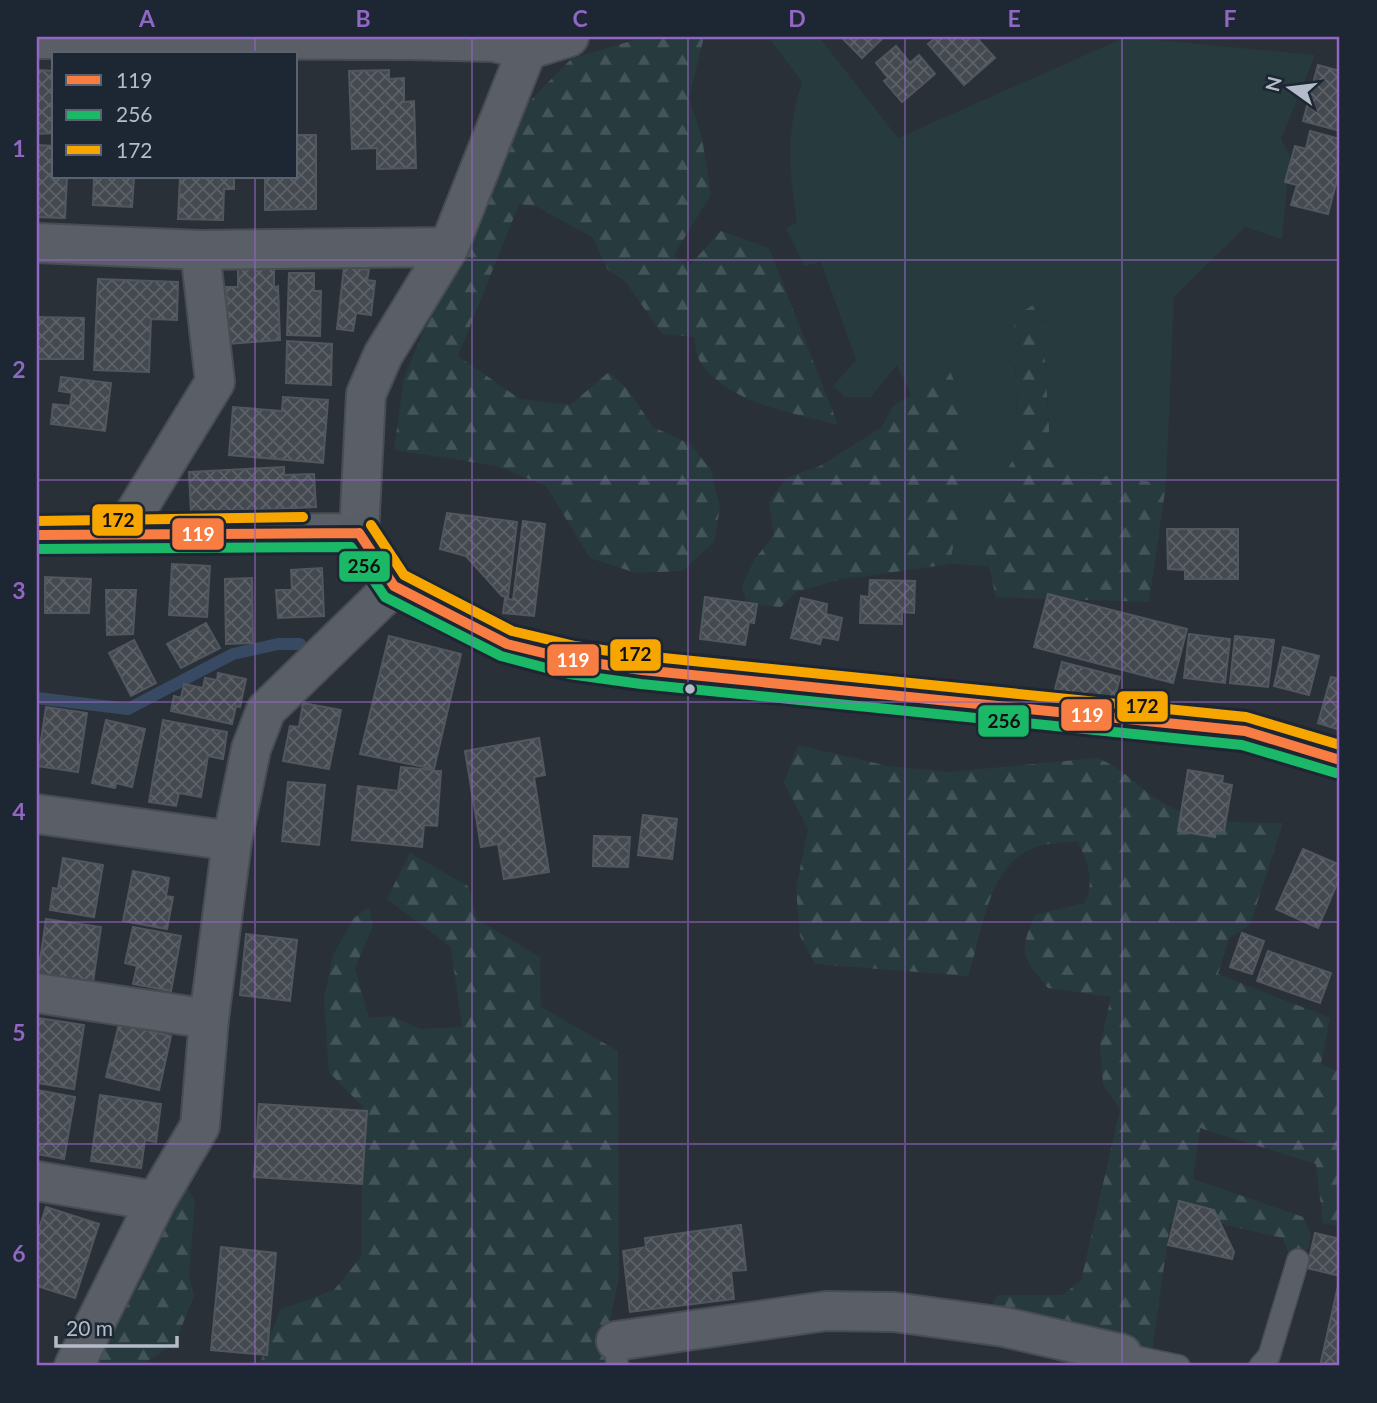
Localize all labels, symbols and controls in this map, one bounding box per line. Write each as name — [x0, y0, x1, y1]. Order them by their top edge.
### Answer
text: A — [138, 4, 156, 32]
text: B — [355, 4, 371, 32]
text: C — [572, 4, 588, 32]
text: D — [788, 4, 806, 32]
text: E — [1007, 4, 1021, 32]
text: F — [1223, 4, 1237, 32]
legend — [52, 52, 298, 178]
north arrow — [1254, 52, 1324, 122]
text: 119 — [116, 67, 153, 92]
text: N — [1260, 74, 1286, 94]
text: 256 — [116, 101, 153, 126]
text: 1 — [12, 134, 26, 162]
text: 172 — [116, 137, 153, 162]
text: 2 — [12, 355, 26, 383]
line badge: 172 — [91, 503, 144, 537]
text: 172 — [101, 508, 135, 531]
line badge: 119 — [171, 517, 225, 551]
text: 119 — [181, 522, 215, 545]
line badge: 256 — [338, 550, 391, 583]
text: 256 — [347, 554, 381, 577]
text: 3 — [12, 576, 26, 604]
line badge: 172 — [609, 638, 662, 672]
text: 172 — [618, 642, 652, 665]
line badge: 119 — [546, 643, 600, 677]
text: 119 — [556, 648, 590, 671]
unlabelled marker — [683, 682, 697, 696]
line badge: 172 — [1116, 690, 1169, 723]
text: 172 — [1125, 694, 1159, 717]
line badge: 119 — [1060, 698, 1113, 732]
text: 119 — [1070, 703, 1104, 726]
line badge: 256 — [977, 704, 1030, 738]
text: 256 — [987, 709, 1021, 732]
text: 4 — [12, 797, 26, 825]
text: 5 — [12, 1018, 26, 1046]
text: 6 — [12, 1239, 26, 1267]
scale bar — [56, 1305, 177, 1349]
text: 20 m — [66, 1315, 113, 1340]

